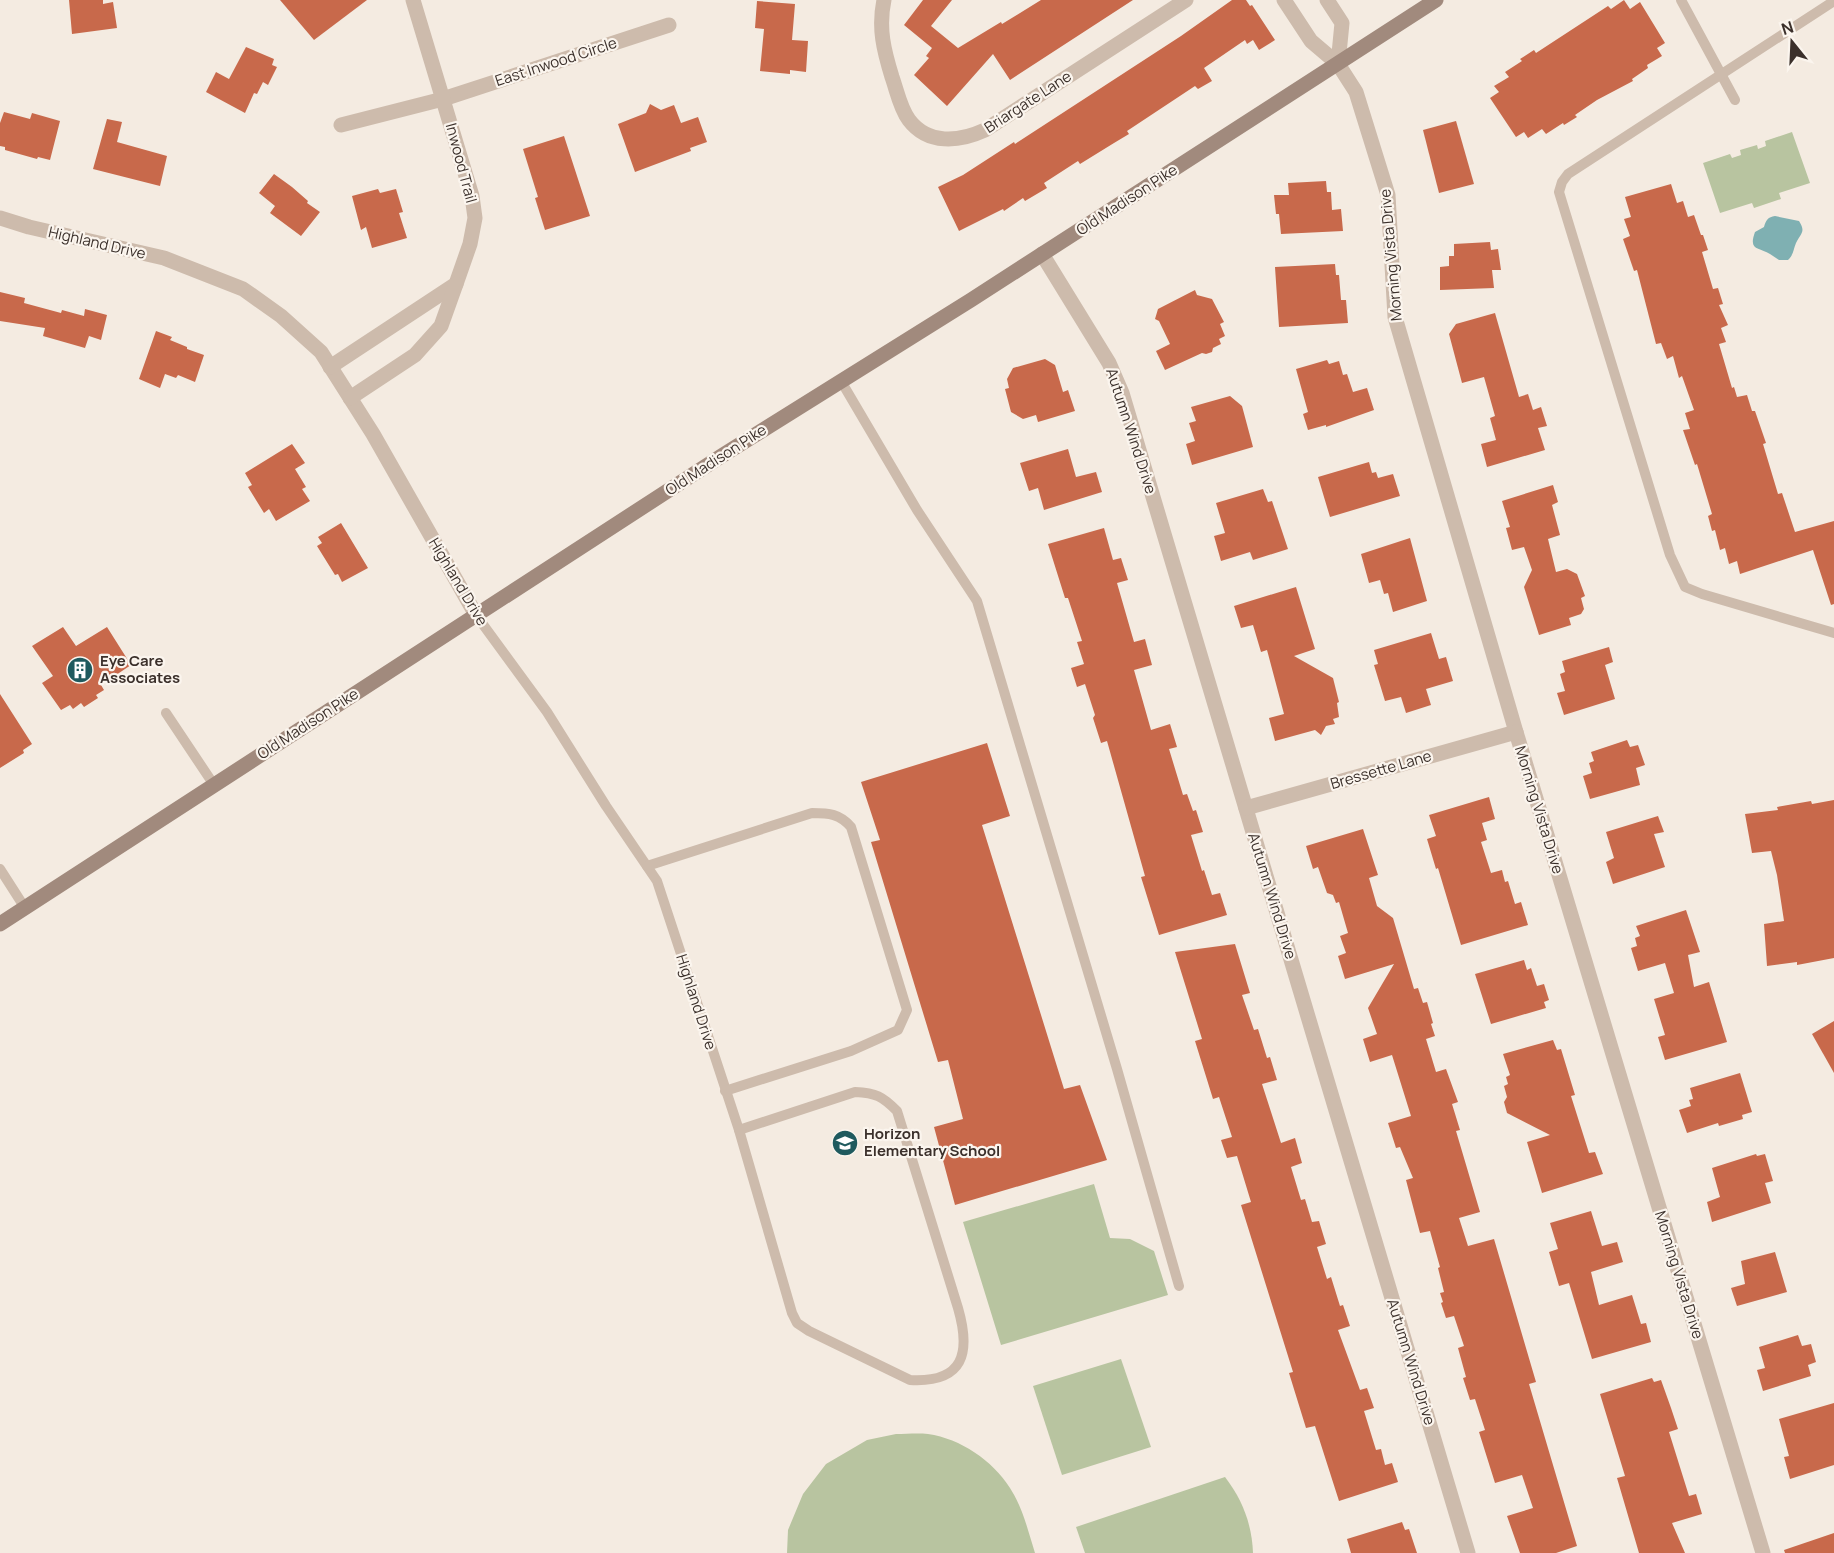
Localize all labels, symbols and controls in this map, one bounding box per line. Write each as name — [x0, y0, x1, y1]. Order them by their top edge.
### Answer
north arrow — [1762, 12, 1822, 72]
text: N — [1778, 15, 1796, 40]
street label: East Inwood Circle — [492, 32, 620, 91]
street label: Briargate Lane — [980, 65, 1076, 138]
street label: Inwood Trail — [441, 121, 482, 205]
street label: Old Madison Pike — [1072, 159, 1182, 240]
street label: Morning Vista Drive — [1374, 188, 1407, 322]
street label: Highland Drive — [46, 221, 148, 264]
street label: Autumn Wind Drive — [1101, 365, 1162, 497]
street label: Old Madison Pike — [661, 419, 771, 500]
street label: Highland Drive — [424, 534, 493, 630]
place label: Eye Care Associates — [100, 650, 180, 688]
building icon: Eye Care Associates — [65, 655, 95, 685]
street label: Old Madison Pike — [253, 683, 363, 764]
street label: Morning Vista Drive — [1510, 743, 1569, 877]
street label: Bressette Lane — [1328, 745, 1434, 794]
street label: Autumn Wind Drive — [1243, 830, 1302, 962]
street label: Highland Drive — [671, 951, 722, 1052]
place label: Horizon Elementary School — [864, 1123, 1000, 1161]
school or university icon: Horizon Elementary School — [830, 1128, 860, 1158]
street label: Morning Vista Drive — [1650, 1208, 1709, 1342]
street label: Autumn Wind Drive — [1382, 1296, 1441, 1428]

